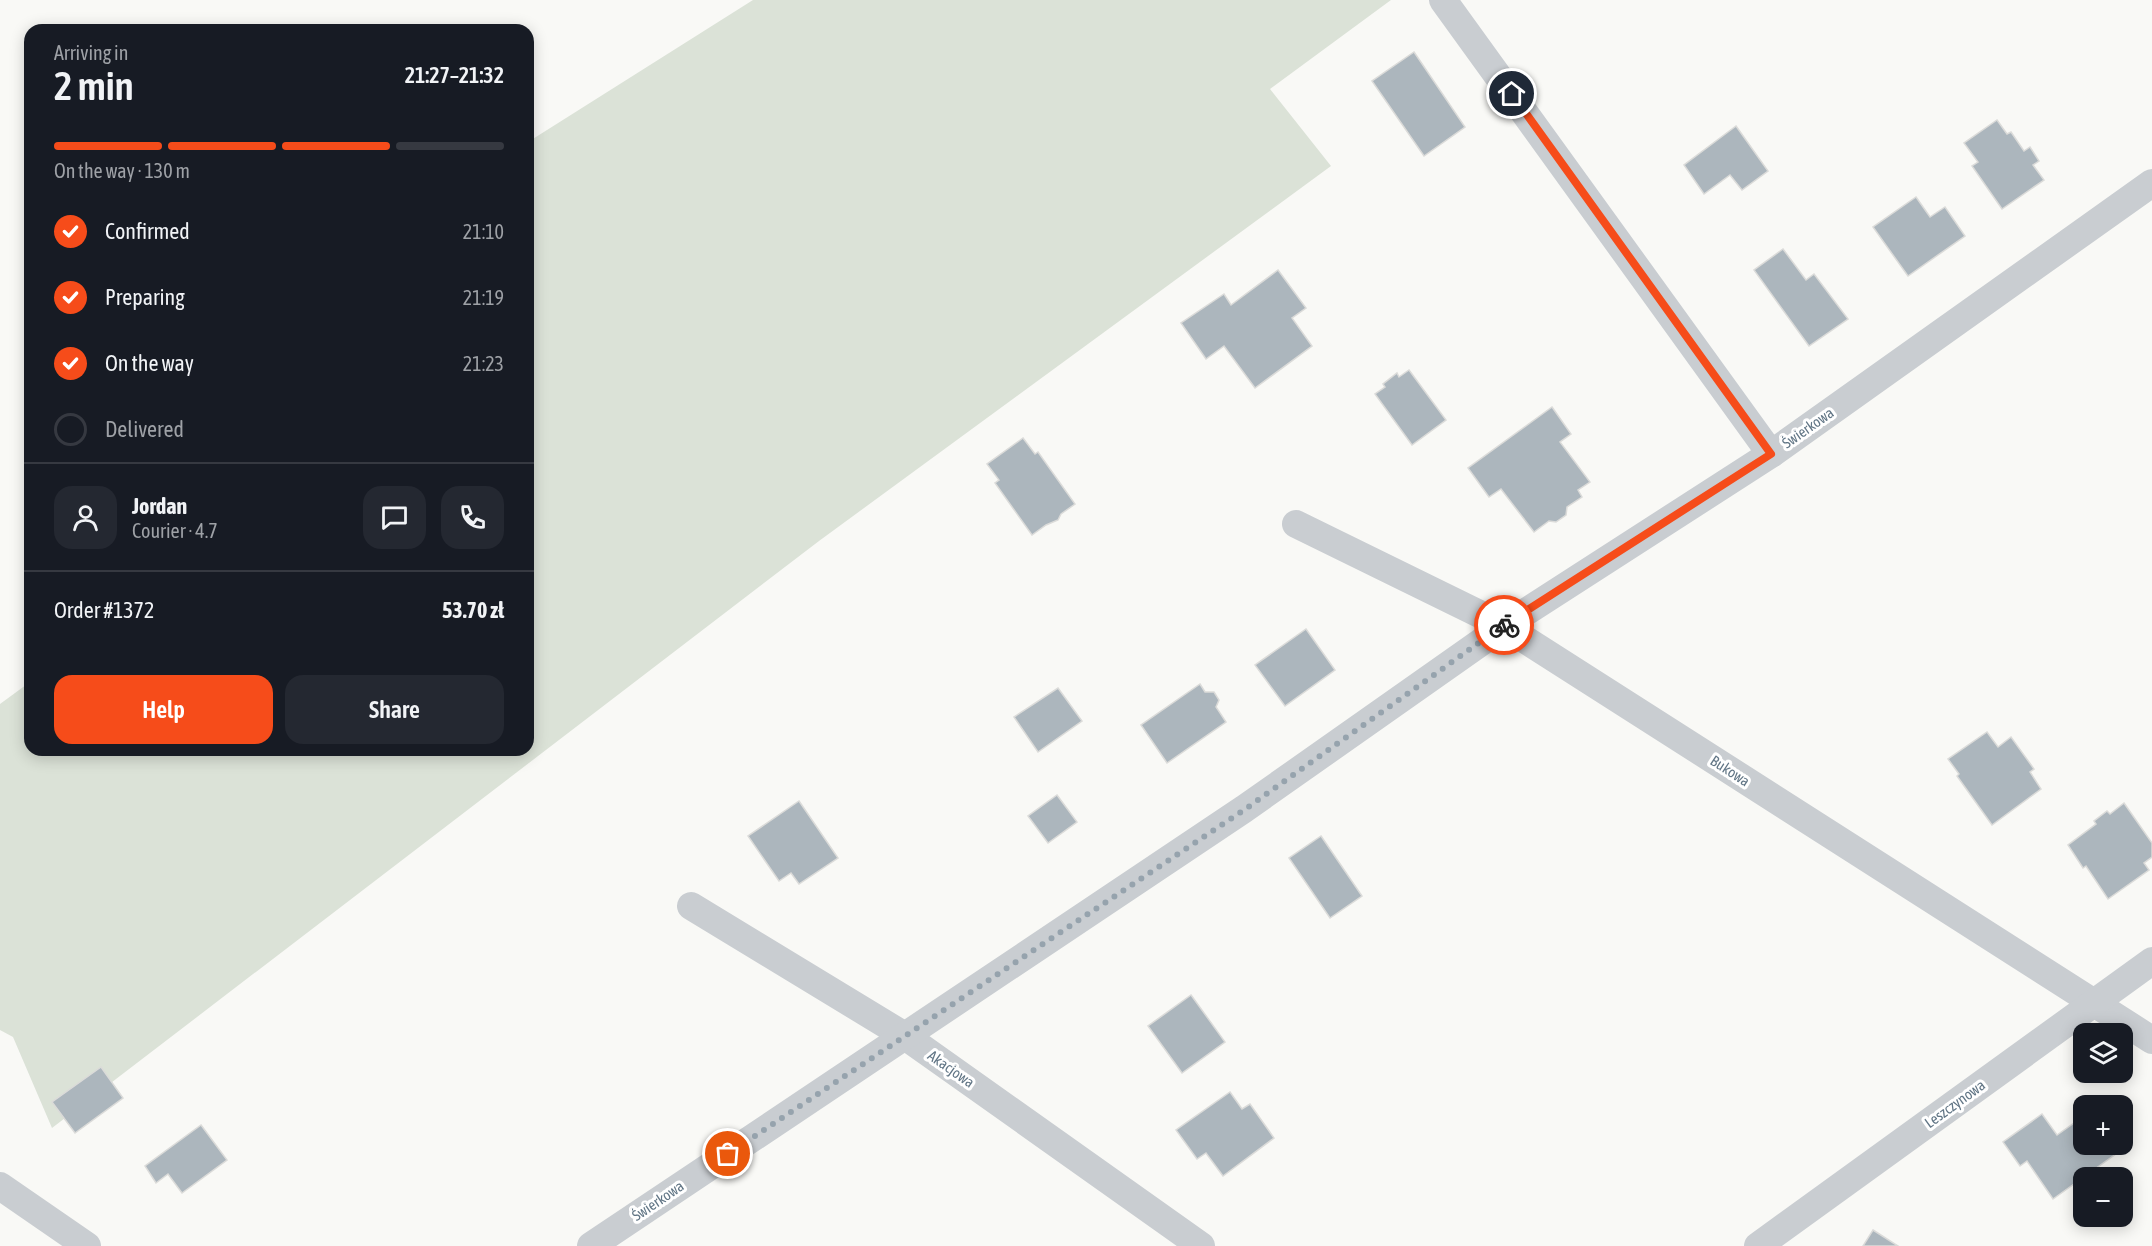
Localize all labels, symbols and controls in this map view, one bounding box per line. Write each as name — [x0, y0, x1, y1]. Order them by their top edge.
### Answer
text: Arriving in — [54, 41, 128, 64]
text: 21:27–21:32 — [405, 62, 504, 88]
text: 2 min — [54, 64, 134, 108]
pin — [1486, 68, 1537, 119]
icon: home — [1495, 77, 1528, 110]
text: On the way · 130 m — [54, 159, 190, 182]
icon: check — [54, 215, 87, 248]
text: Confirmed — [105, 218, 190, 244]
text: 21:10 — [463, 220, 504, 243]
icon: check — [54, 281, 87, 314]
text: Preparing — [105, 284, 185, 310]
text: 21:19 — [463, 286, 504, 309]
icon: check — [54, 347, 87, 380]
text: On the way — [105, 350, 194, 376]
text: 21:23 — [463, 352, 504, 375]
street label: Świerkowa — [1779, 404, 1837, 451]
text: Delivered — [105, 416, 184, 442]
button: person — [54, 486, 117, 549]
button: chat — [363, 486, 426, 549]
button: phone — [441, 486, 504, 549]
text: Jordan — [132, 493, 187, 519]
text: Courier · 4.7 — [132, 519, 218, 542]
courier — [1474, 595, 1534, 655]
text: Order #1372 — [54, 597, 154, 623]
text: 53.70 zł — [442, 597, 504, 623]
icon: bike — [1488, 609, 1521, 642]
button: Help — [54, 675, 273, 744]
button: Share — [285, 675, 504, 744]
street label: Bukowa — [1707, 752, 1753, 790]
map controls — [2073, 1023, 2133, 1227]
button: layers — [2073, 1023, 2133, 1083]
street label: Akacjowa — [925, 1047, 978, 1091]
street label: Leszczynowa — [1921, 1076, 1988, 1131]
button: + — [2073, 1095, 2133, 1155]
pin — [702, 1128, 753, 1179]
icon: bag — [711, 1137, 744, 1170]
button: − — [2073, 1167, 2133, 1227]
street label: Świerkowa — [629, 1177, 687, 1224]

